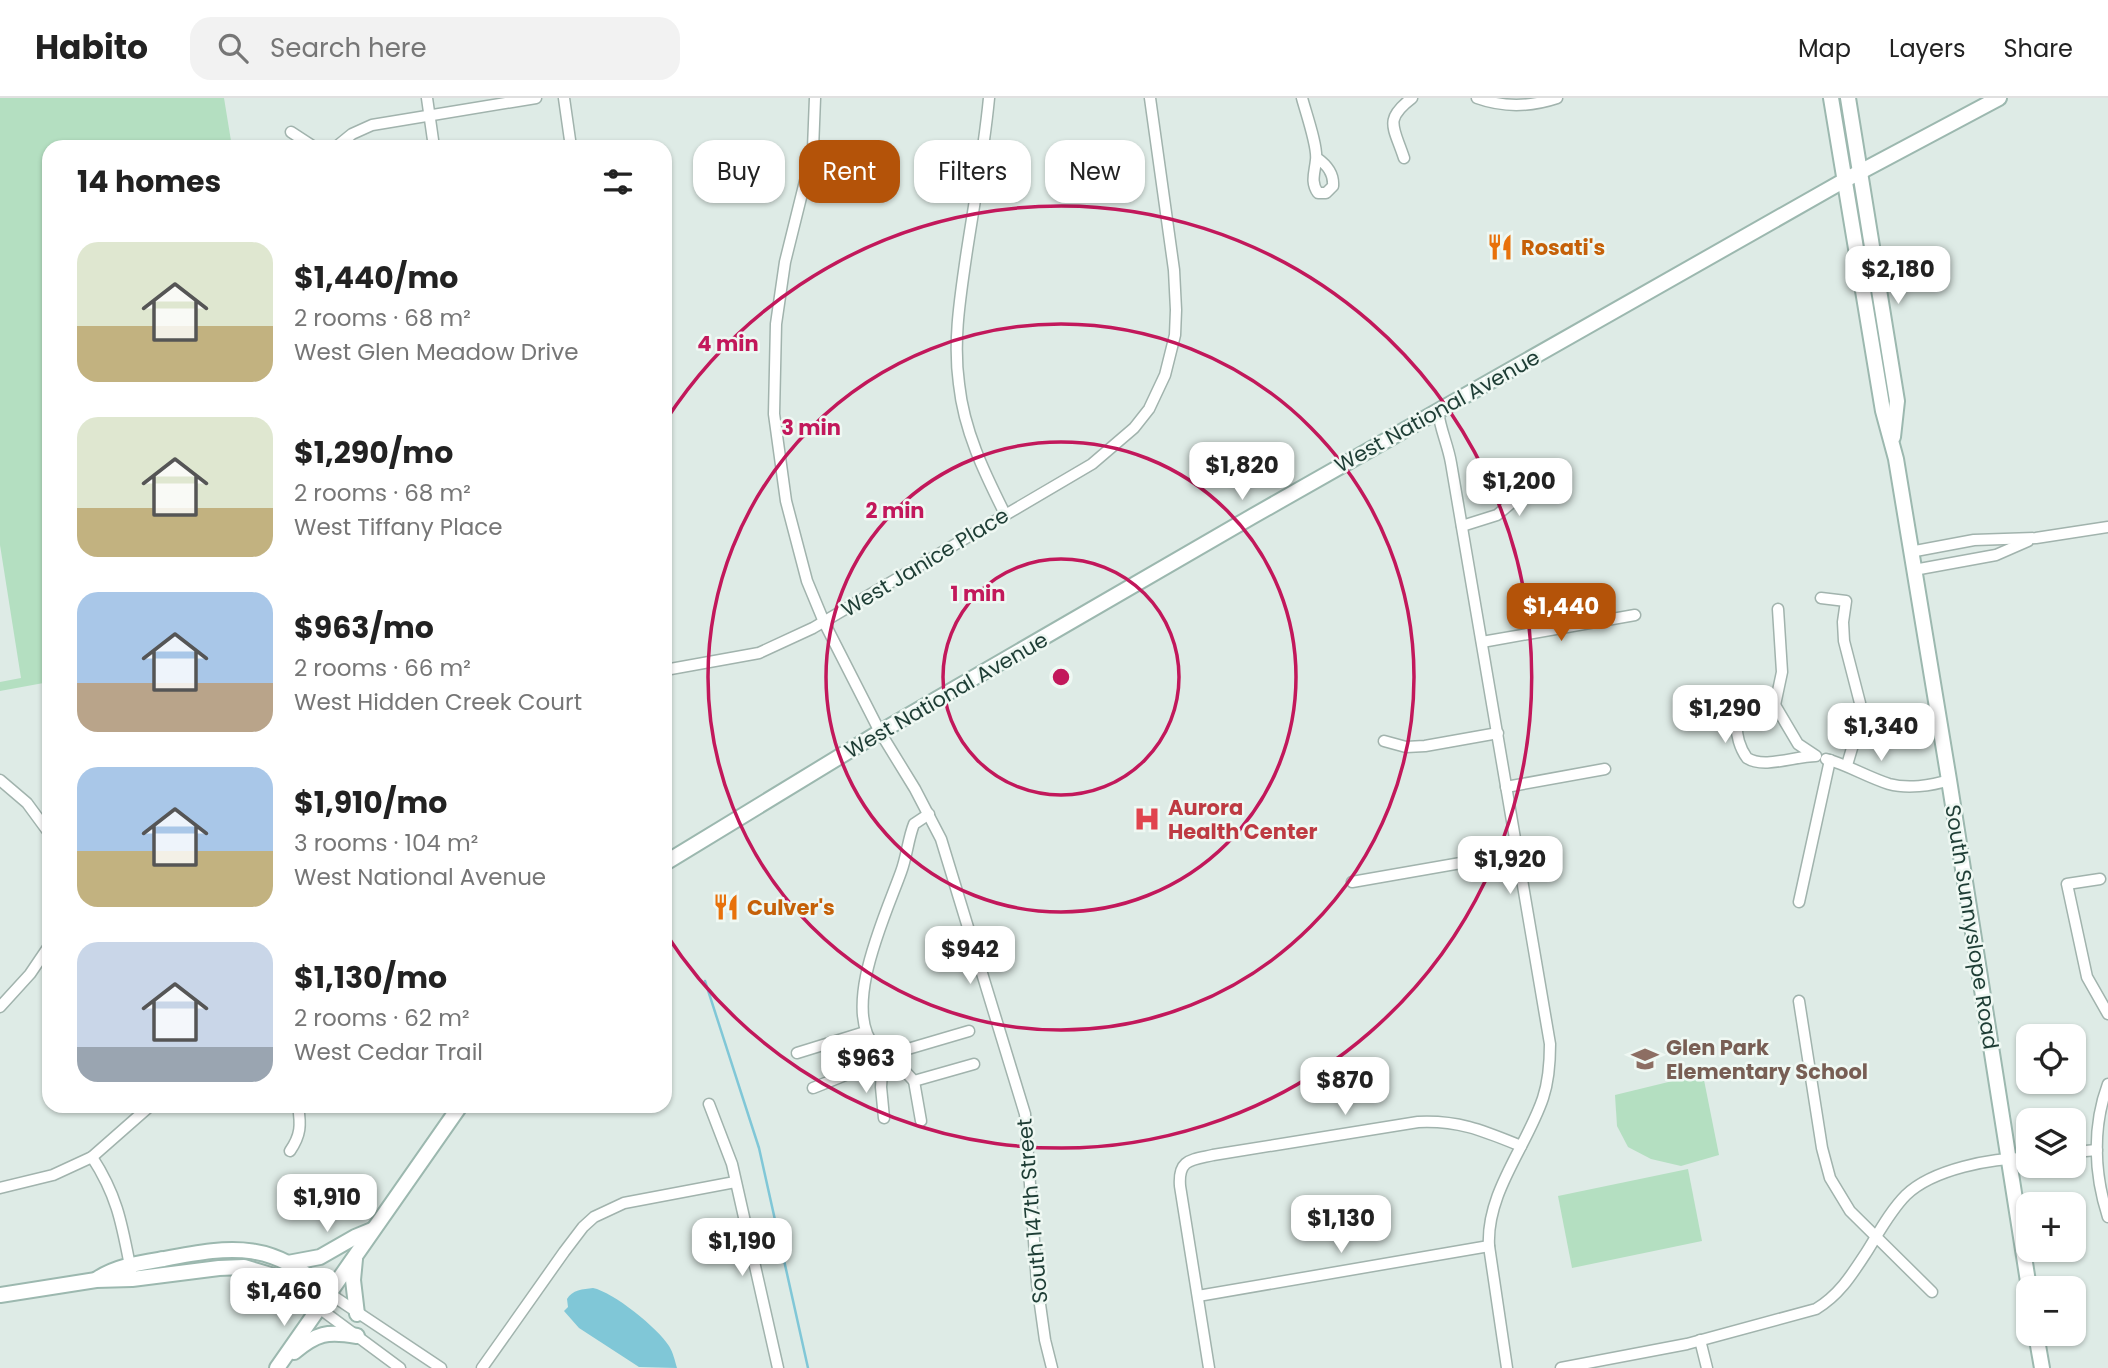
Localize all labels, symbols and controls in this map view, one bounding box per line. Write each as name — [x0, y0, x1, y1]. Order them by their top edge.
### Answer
search box — [190, 17, 680, 80]
text: Habito — [35, 24, 148, 71]
icon: search — [214, 29, 252, 67]
text: Search here — [270, 30, 427, 66]
text: Map — [1798, 32, 1851, 65]
text: Layers — [1889, 32, 1965, 65]
text: Share — [2003, 32, 2073, 65]
chip: Buy — [693, 140, 785, 203]
chip: Rent — [799, 140, 900, 203]
chip: Filters — [914, 140, 1031, 203]
chip: New — [1045, 140, 1145, 203]
text: 14 homes — [77, 160, 221, 203]
icon: filters — [599, 163, 637, 201]
restaurant icon: Rosati's — [1485, 232, 1515, 262]
place label: Rosati's — [1521, 233, 1605, 262]
pin: $2,180 — [1841, 246, 1955, 306]
text: $2,180 — [1861, 253, 1935, 285]
text: $1,440/mo — [294, 256, 458, 299]
icon: home — [133, 270, 217, 354]
text: 2 rooms · 68 m² — [294, 302, 471, 334]
text: 4 min — [697, 329, 759, 358]
text: West Glen Meadow Drive — [294, 336, 578, 368]
street label: West National Avenue — [1329, 343, 1545, 479]
text: 3 min — [781, 413, 841, 442]
text: $1,290/mo — [294, 431, 453, 474]
pin: $1,820 — [1185, 442, 1299, 502]
icon: home — [133, 445, 217, 529]
text: $1,820 — [1205, 449, 1279, 481]
pin: $1,200 — [1462, 458, 1576, 518]
text: $1,200 — [1482, 465, 1556, 497]
text: 2 rooms · 68 m² — [294, 477, 471, 509]
text: 2 min — [865, 496, 925, 525]
street label: West Janice Place — [836, 501, 1014, 623]
text: West Tiffany Place — [294, 511, 503, 543]
text: 1 min — [951, 579, 1005, 608]
pin: $1,440 — [1504, 584, 1618, 643]
text: $1,440 — [1523, 590, 1599, 622]
text: $963/mo — [294, 606, 434, 649]
icon: home — [133, 620, 217, 704]
street label: West National Avenue — [839, 625, 1053, 765]
text: 2 rooms · 66 m² — [294, 652, 471, 684]
centre of rings — [1049, 665, 1073, 689]
text: West Hidden Creek Court — [294, 686, 582, 718]
pin: $1,290 — [1668, 686, 1782, 745]
text: $1,290 — [1689, 692, 1761, 724]
pin: $1,340 — [1824, 704, 1938, 763]
text: $1,340 — [1844, 710, 1918, 742]
text: $1,910/mo — [294, 781, 447, 824]
place label: Aurora Health Center — [1168, 793, 1317, 846]
icon: home — [133, 795, 217, 879]
street label: South Sunnyslope Road — [1938, 803, 2006, 1051]
hospital icon: Aurora Health Center — [1132, 804, 1162, 834]
text: 3 rooms · 104 m² — [294, 827, 478, 859]
pin: $1,920 — [1453, 836, 1567, 896]
text: $1,920 — [1474, 843, 1546, 875]
text: West National Avenue — [294, 861, 546, 893]
restaurant icon: Culver's — [711, 892, 741, 922]
place label: Culver's — [747, 893, 835, 922]
pin: $942 — [929, 926, 1011, 986]
text: $942 — [941, 933, 999, 965]
text: $1,130/mo — [294, 956, 447, 999]
icon: home — [133, 970, 217, 1054]
text: 2 rooms · 62 m² — [294, 1002, 470, 1034]
map controls — [2016, 1024, 2086, 1346]
button: locate — [2016, 1024, 2086, 1094]
place label: Glen Park Elementary School — [1666, 1033, 1868, 1086]
pin: $963 — [825, 1035, 907, 1095]
text: West Cedar Trail — [294, 1036, 483, 1068]
text: $963 — [837, 1042, 895, 1074]
school or university icon: Glen Park Elementary School — [1630, 1044, 1660, 1074]
pin: $870 — [1304, 1058, 1386, 1117]
text: $870 — [1316, 1064, 1374, 1096]
button: layers — [2016, 1108, 2086, 1178]
street label: South 147th Street — [1009, 1117, 1055, 1305]
pin: $1,910 — [270, 1174, 384, 1234]
text: $1,910 — [293, 1181, 361, 1213]
button: + — [2016, 1192, 2086, 1262]
pin: $1,130 — [1284, 1196, 1398, 1255]
text: $1,130 — [1307, 1202, 1375, 1234]
pin: $1,190 — [685, 1218, 799, 1278]
text: $1,190 — [708, 1225, 776, 1257]
pin: $1,460 — [227, 1268, 341, 1328]
text: $1,460 — [246, 1275, 322, 1307]
button: − — [2016, 1276, 2086, 1346]

